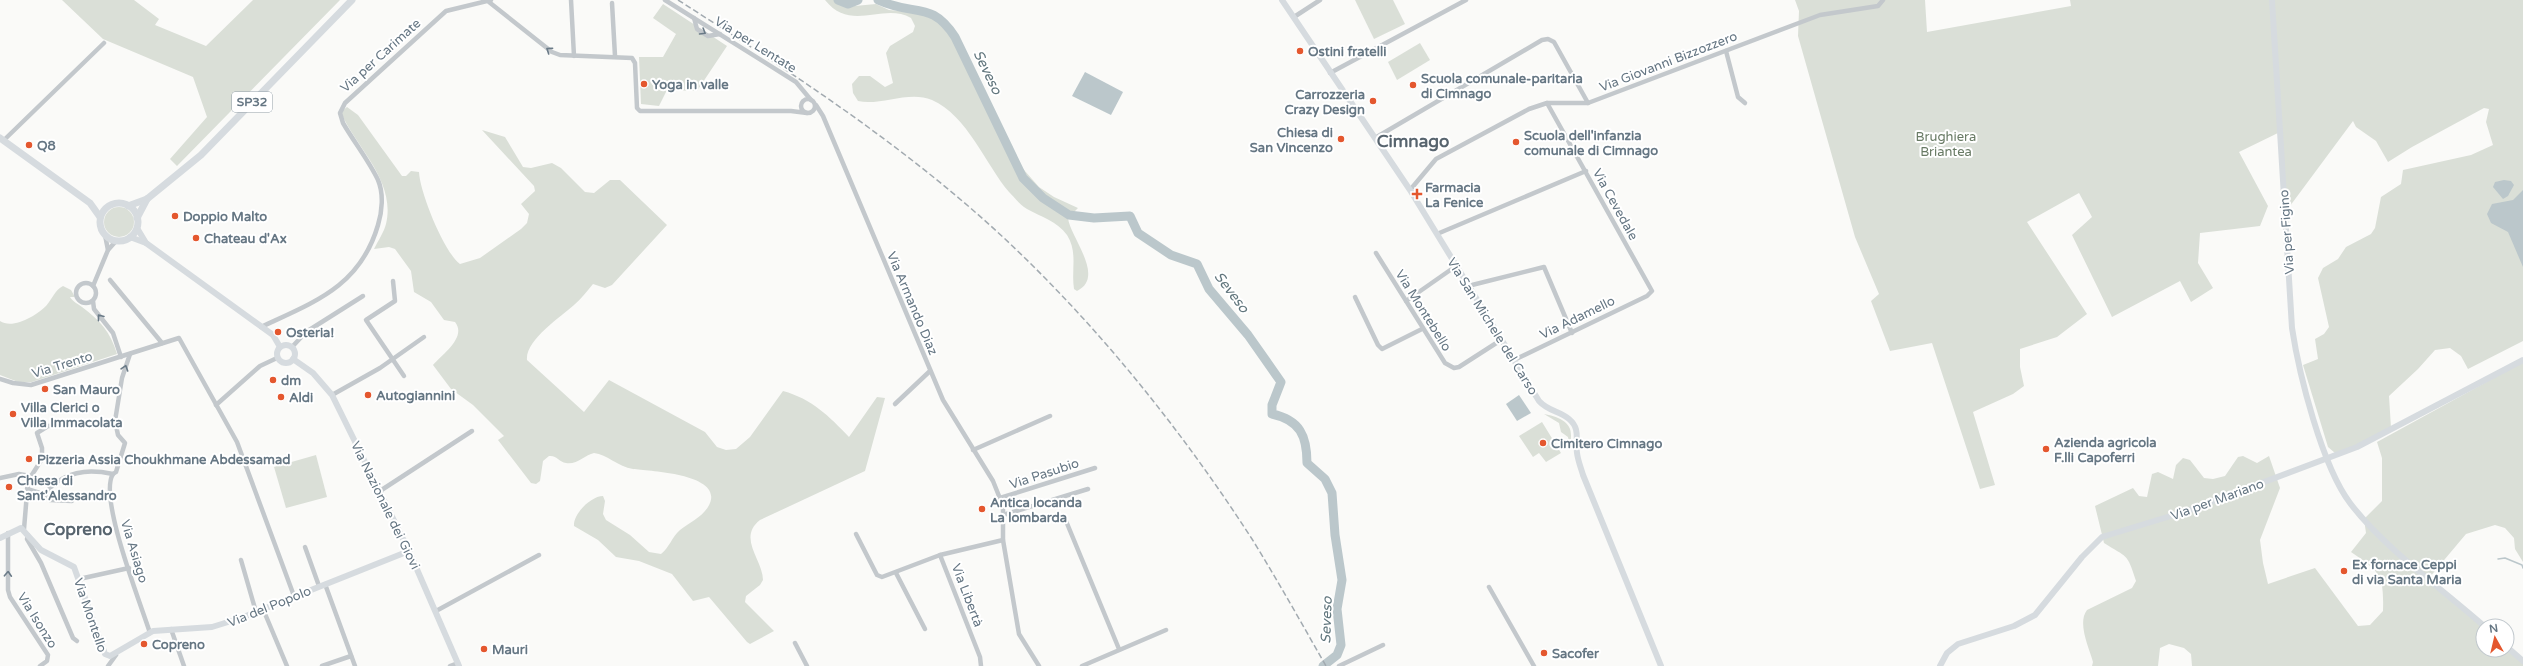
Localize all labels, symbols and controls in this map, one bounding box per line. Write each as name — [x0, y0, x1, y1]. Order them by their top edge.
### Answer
street label: Via per Lentate — [711, 13, 799, 76]
street label: Via per Carimate — [337, 15, 424, 96]
one-way arrow — [699, 28, 706, 35]
street label: Via Giovanni Bizzozzero — [1597, 28, 1740, 96]
place label: Ostini fratelli — [1308, 44, 1386, 60]
marker: Ostini fratelli — [1295, 46, 1305, 56]
water label: Seveso — [970, 47, 1006, 98]
one-way arrow — [547, 48, 554, 55]
place label: Scuola comunale-paritaria di Cimnago — [1421, 71, 1583, 102]
place label: Yoga in valle — [652, 77, 729, 93]
marker: Yoga in valle — [639, 79, 649, 89]
marker: Scuola comunale-paritaria di Cimnago — [1408, 80, 1418, 90]
place label: Carrozzeria Crazy Design — [1284, 87, 1365, 118]
road number: SP32 — [232, 92, 272, 112]
marker: Carrozzeria Crazy Design — [1368, 96, 1378, 106]
place label: Chiesa di San Vincenzo — [1250, 125, 1333, 156]
place label: Scuola dell'infanzia comunale di Cimnago — [1524, 128, 1658, 159]
park label: Brughiera Briantea — [1916, 129, 1976, 160]
district label: Cimnago — [1377, 131, 1449, 152]
marker: Chiesa di San Vincenzo — [1336, 134, 1346, 144]
marker: Scuola dell'infanzia comunale di Cimnago — [1511, 137, 1521, 147]
place label: Q8 — [37, 138, 56, 154]
marker: Q8 — [24, 140, 34, 150]
street label: Via Cevedale — [1589, 166, 1641, 243]
place label: Farmacia La Fenice — [1425, 180, 1484, 211]
marker: Farmacia La Fenice — [1412, 189, 1422, 199]
street label: Via per Figino — [2276, 189, 2298, 275]
place label: Doppio Malto — [183, 209, 267, 225]
marker: Doppio Malto — [170, 211, 180, 221]
place label: Chateau d'Ax — [204, 231, 287, 247]
marker: Chateau d'Ax — [191, 233, 201, 243]
street label: Via Armando Diaz — [883, 249, 941, 357]
street label: Via San Michele del Carso — [1443, 255, 1541, 398]
street label: Via Montebello — [1392, 267, 1455, 354]
water label: Seveso — [1211, 268, 1253, 317]
street label: Via Adamello — [1537, 293, 1618, 343]
one-way arrow — [98, 314, 105, 321]
place label: Osteria! — [286, 325, 334, 341]
marker: Osteria! — [273, 327, 283, 337]
street label: Via Trento — [30, 348, 95, 382]
one-way arrow — [120, 365, 129, 372]
place label: dm — [281, 373, 301, 389]
marker: dm — [268, 375, 278, 385]
place label: San Mauro — [53, 382, 120, 398]
marker: San Mauro — [40, 384, 50, 394]
place label: Autogiannini — [376, 388, 455, 404]
place label: Aldi — [289, 390, 313, 406]
marker: Autogiannini — [363, 390, 373, 400]
marker: Aldi — [276, 392, 286, 402]
place label: Villa Clerici o Villa Immacolata — [21, 400, 122, 431]
marker: Villa Clerici o Villa Immacolata — [8, 409, 18, 419]
place label: Azienda agricola F.lli Capoferri — [2054, 435, 2157, 466]
place label: Cimitero Cimnago — [1551, 436, 1662, 452]
marker: Cimitero Cimnago — [1538, 438, 1548, 448]
street label: Via Nazionale dei Giovi — [347, 439, 423, 572]
marker: Azienda agricola F.lli Capoferri — [2041, 444, 2051, 454]
place label: Pizzeria Assia Choukhmane Abdessamad — [37, 452, 290, 468]
marker: Pizzeria Assia Choukhmane Abdessamad — [24, 454, 34, 464]
street label: Via Pasubio — [1008, 455, 1081, 493]
place label: Chiesa di Sant'Alessandro — [17, 473, 117, 504]
street label: Via per Mariano — [2169, 476, 2266, 524]
marker: Chiesa di Sant'Alessandro — [4, 482, 14, 492]
place label: Antica locanda La lombarda — [990, 495, 1082, 526]
marker: Antica locanda La lombarda — [977, 504, 987, 514]
street label: Via Asiago — [117, 518, 151, 585]
district label: Copreno — [43, 519, 113, 540]
place label: Ex fornace Ceppi di via Santa Maria — [2352, 557, 2462, 588]
street label: Via Libertà — [948, 562, 986, 629]
marker: Ex fornace Ceppi di via Santa Maria — [2339, 566, 2349, 576]
one-way arrow — [3, 571, 12, 577]
street label: Via Montello — [70, 576, 110, 655]
street label: Via del Popolo — [225, 583, 314, 631]
street label: Via Isonzo — [14, 590, 61, 651]
water label: Seveso — [1317, 595, 1336, 644]
north arrow — [2475, 618, 2515, 658]
text: N — [2488, 622, 2499, 636]
place label: Copreno — [152, 637, 205, 653]
marker: Copreno — [139, 639, 149, 649]
place label: Mauri — [492, 642, 528, 658]
marker: Mauri — [479, 644, 489, 654]
place label: Sacofer — [1552, 646, 1600, 662]
marker: Sacofer — [1539, 648, 1549, 658]

